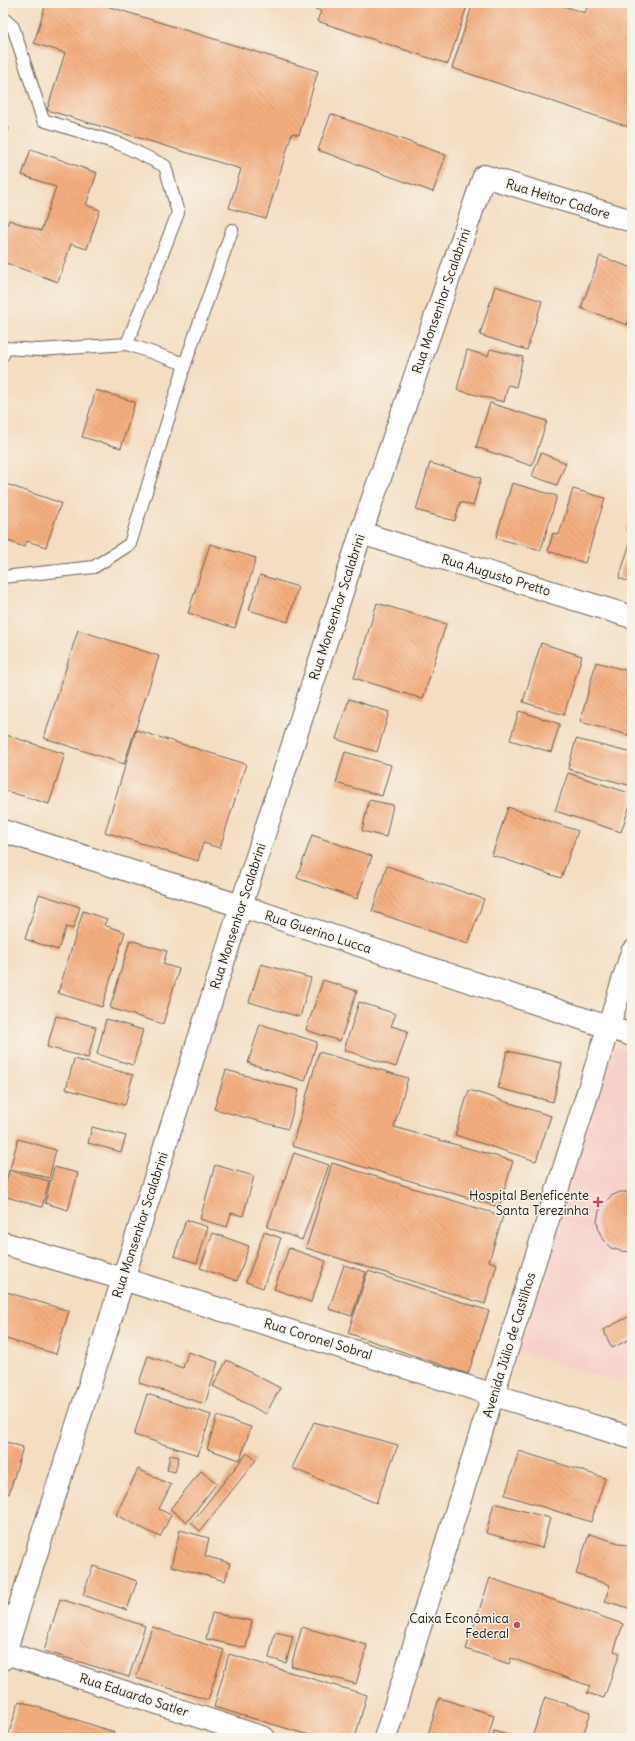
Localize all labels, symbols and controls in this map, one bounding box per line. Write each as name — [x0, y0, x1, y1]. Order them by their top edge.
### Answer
street label: Rua Heitor Cadore — [504, 175, 612, 223]
street label: Rua Monsenhor Scalabrini — [408, 226, 474, 376]
street label: Rua Monsenhor Scalabrini — [305, 532, 369, 682]
street label: Rua Augusto Pretto — [439, 550, 553, 600]
street label: Rua Monsenhor Scalabrini — [206, 841, 270, 991]
street label: Rua Guerino Lucca — [262, 907, 374, 957]
street label: Rua Monsenhor Scalabrini — [108, 1150, 172, 1300]
place label: Hospital Beneficente Santa Terezinha — [469, 1187, 589, 1219]
marker: Hospital Beneficente Santa Terezinha — [592, 1196, 604, 1208]
street label: Avenida Júlio de Castilhos — [479, 1270, 539, 1420]
street label: Rua Coronel Sobral — [262, 1314, 374, 1364]
place label: Caixa Econômica Federal — [409, 1610, 509, 1642]
marker: Caixa Econômica Federal — [512, 1620, 522, 1630]
street label: Rua Eduardo Satler — [77, 1669, 191, 1721]

